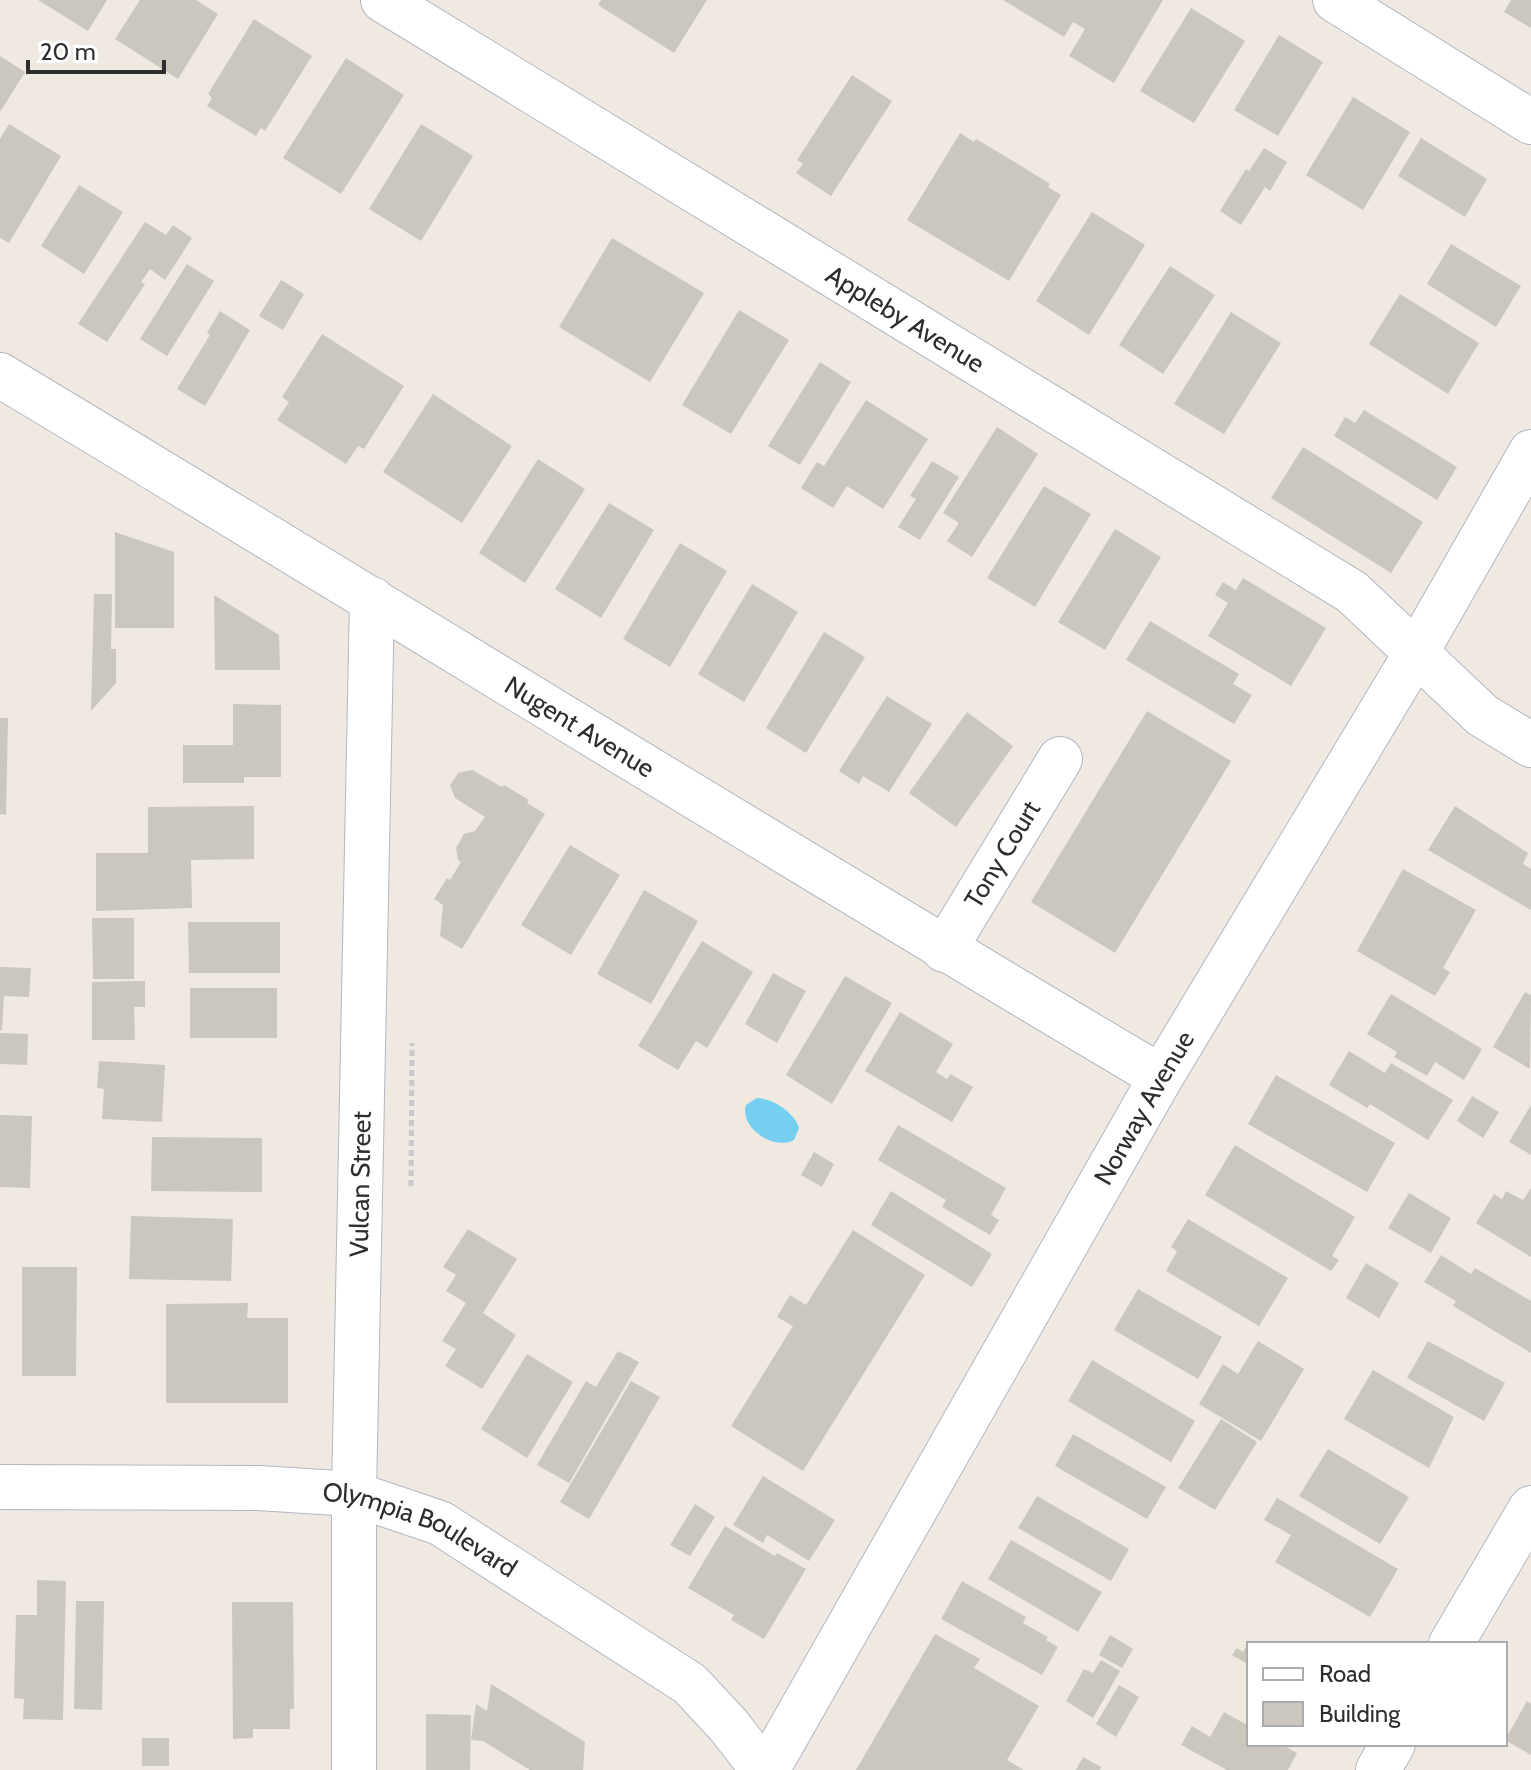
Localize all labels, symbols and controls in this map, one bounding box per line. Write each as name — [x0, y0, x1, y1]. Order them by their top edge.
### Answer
scale bar — [28, 24, 164, 74]
text: 20 m — [40, 37, 96, 66]
street label: Appleby Avenue — [820, 258, 990, 380]
street label: Nugent Avenue — [499, 669, 660, 784]
street label: Tony Court — [957, 795, 1047, 914]
street label: Norway Avenue — [1087, 1025, 1201, 1191]
street label: Vulcan Street — [343, 1110, 378, 1257]
street label: Olympia Boulevard — [322, 1476, 523, 1584]
legend — [1247, 1642, 1507, 1746]
text: Road — [1319, 1659, 1371, 1688]
text: Building — [1319, 1699, 1401, 1728]

